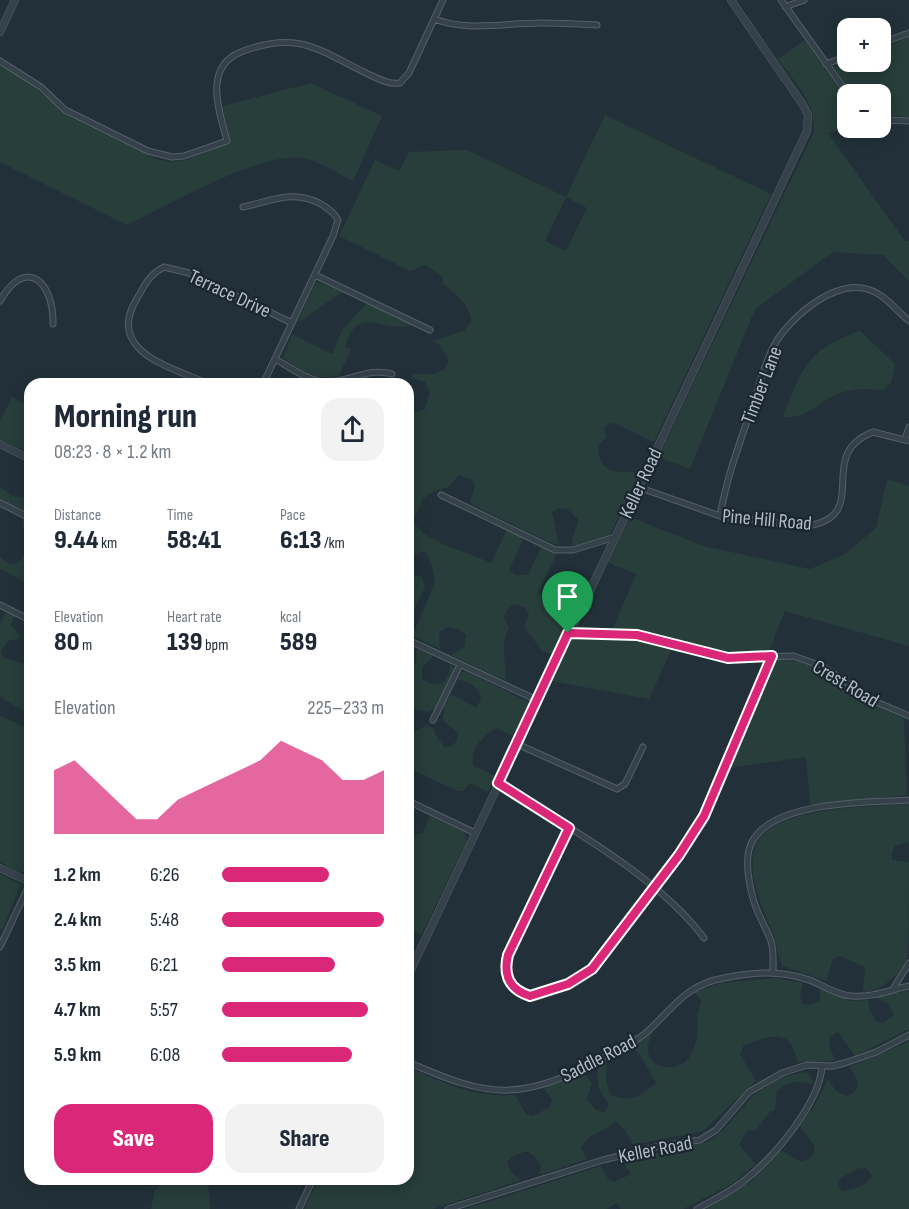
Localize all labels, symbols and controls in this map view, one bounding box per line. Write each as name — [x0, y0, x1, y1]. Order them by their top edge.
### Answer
map controls — [837, 18, 891, 138]
button: + — [837, 18, 891, 72]
button: − — [837, 84, 891, 138]
street label: Terrace Drive — [185, 264, 274, 323]
street label: Timber Lane — [736, 343, 788, 428]
text: Morning run — [54, 397, 197, 437]
button: share — [321, 398, 384, 461]
text: 08:23 · 8 × 1.2 km — [54, 440, 171, 464]
street label: Keller Road — [614, 445, 668, 522]
street label: Pine Hill Road — [721, 504, 813, 536]
text: Distance — [54, 506, 101, 525]
text: Time — [167, 506, 193, 525]
text: Pace — [280, 506, 305, 525]
text: 9.44 — [54, 525, 98, 556]
text: 58:41 — [167, 525, 221, 556]
text: 6:13 — [280, 525, 322, 556]
text: km — [98, 534, 117, 553]
text: /km — [322, 534, 345, 553]
pin — [542, 571, 593, 633]
icon: arrive — [551, 580, 584, 613]
text: Elevation — [54, 608, 103, 627]
text: Heart rate — [167, 608, 222, 627]
text: kcal — [280, 608, 301, 627]
text: 80 — [54, 627, 79, 658]
text: 139 — [167, 627, 202, 658]
text: 589 — [280, 627, 317, 658]
text: m — [79, 636, 92, 655]
text: bpm — [202, 636, 228, 655]
street label: Crest Road — [808, 655, 883, 713]
text: Elevation — [54, 696, 116, 720]
text: 225–233 m — [307, 696, 384, 720]
text: 1.2 km — [54, 863, 101, 887]
text: 6:26 — [150, 863, 180, 887]
text: 2.4 km — [54, 908, 102, 932]
text: 5:48 — [150, 908, 179, 932]
text: 3.5 km — [54, 953, 101, 977]
text: 6:21 — [150, 953, 178, 977]
text: 4.7 km — [54, 998, 101, 1022]
text: 5:57 — [150, 998, 178, 1022]
street label: Saddle Road — [557, 1030, 640, 1088]
text: 5.9 km — [54, 1043, 101, 1067]
text: 6:08 — [150, 1043, 180, 1067]
button: Save — [54, 1104, 213, 1173]
button: Share — [225, 1104, 384, 1173]
street label: Keller Road — [616, 1131, 694, 1169]

